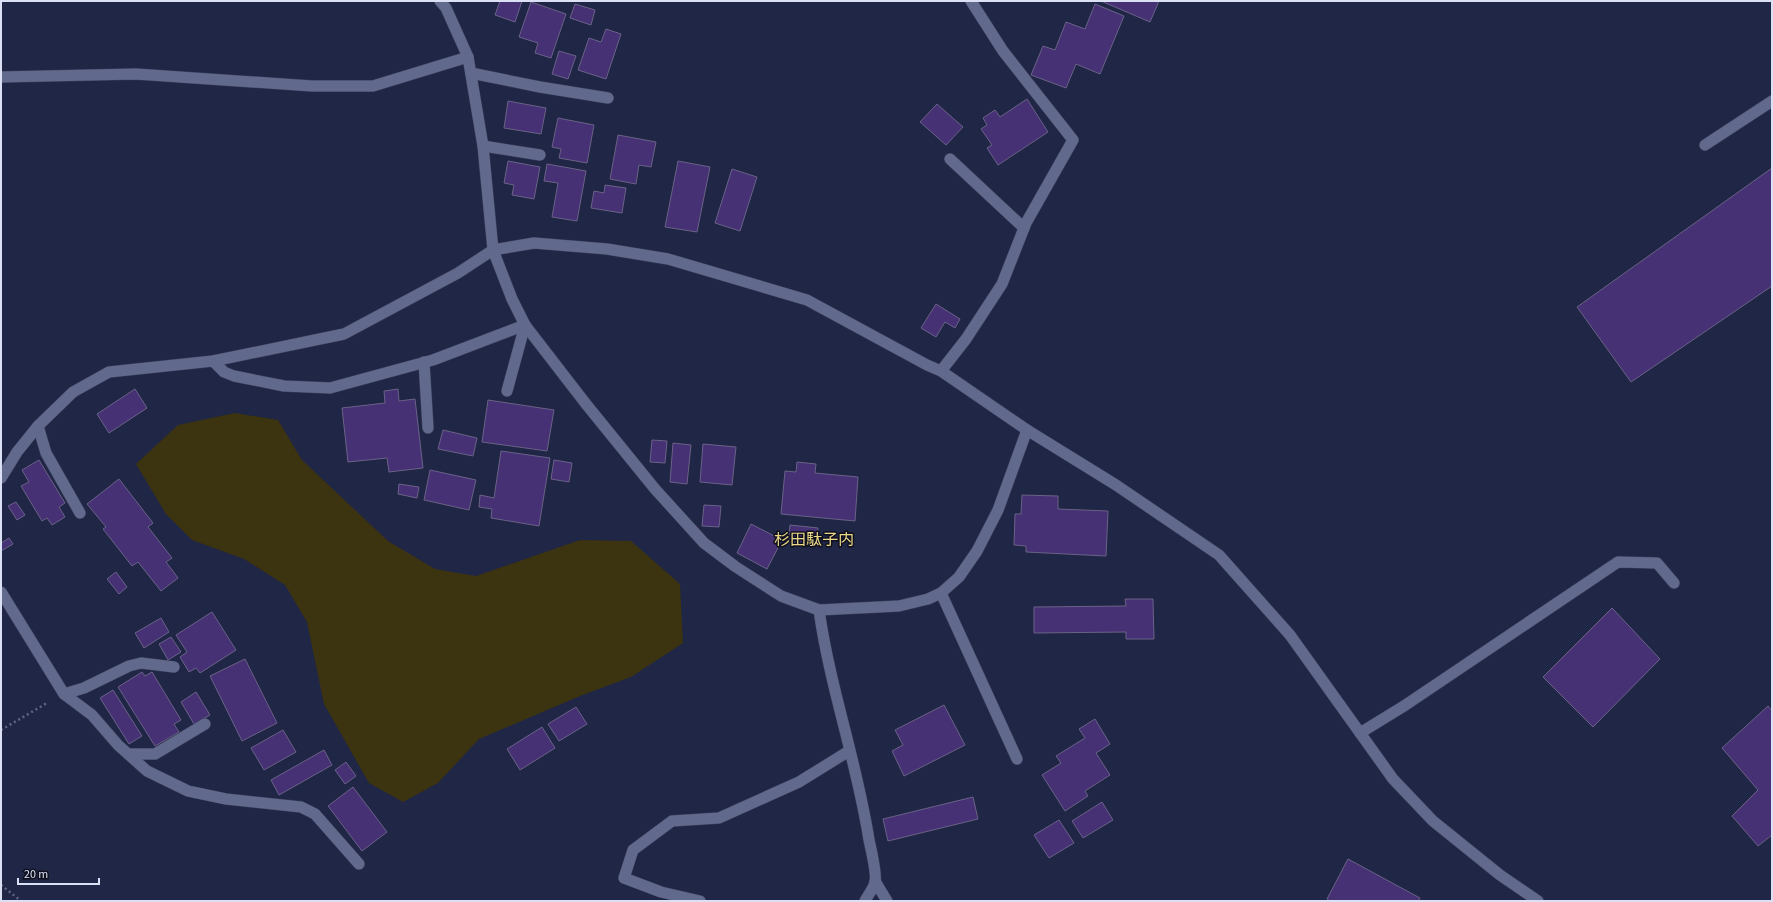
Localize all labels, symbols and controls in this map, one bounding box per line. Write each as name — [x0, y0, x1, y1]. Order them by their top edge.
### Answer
district label: 杉田駄子内 — [774, 529, 854, 551]
scale bar — [18, 860, 99, 886]
text: 20 m — [24, 866, 48, 883]

